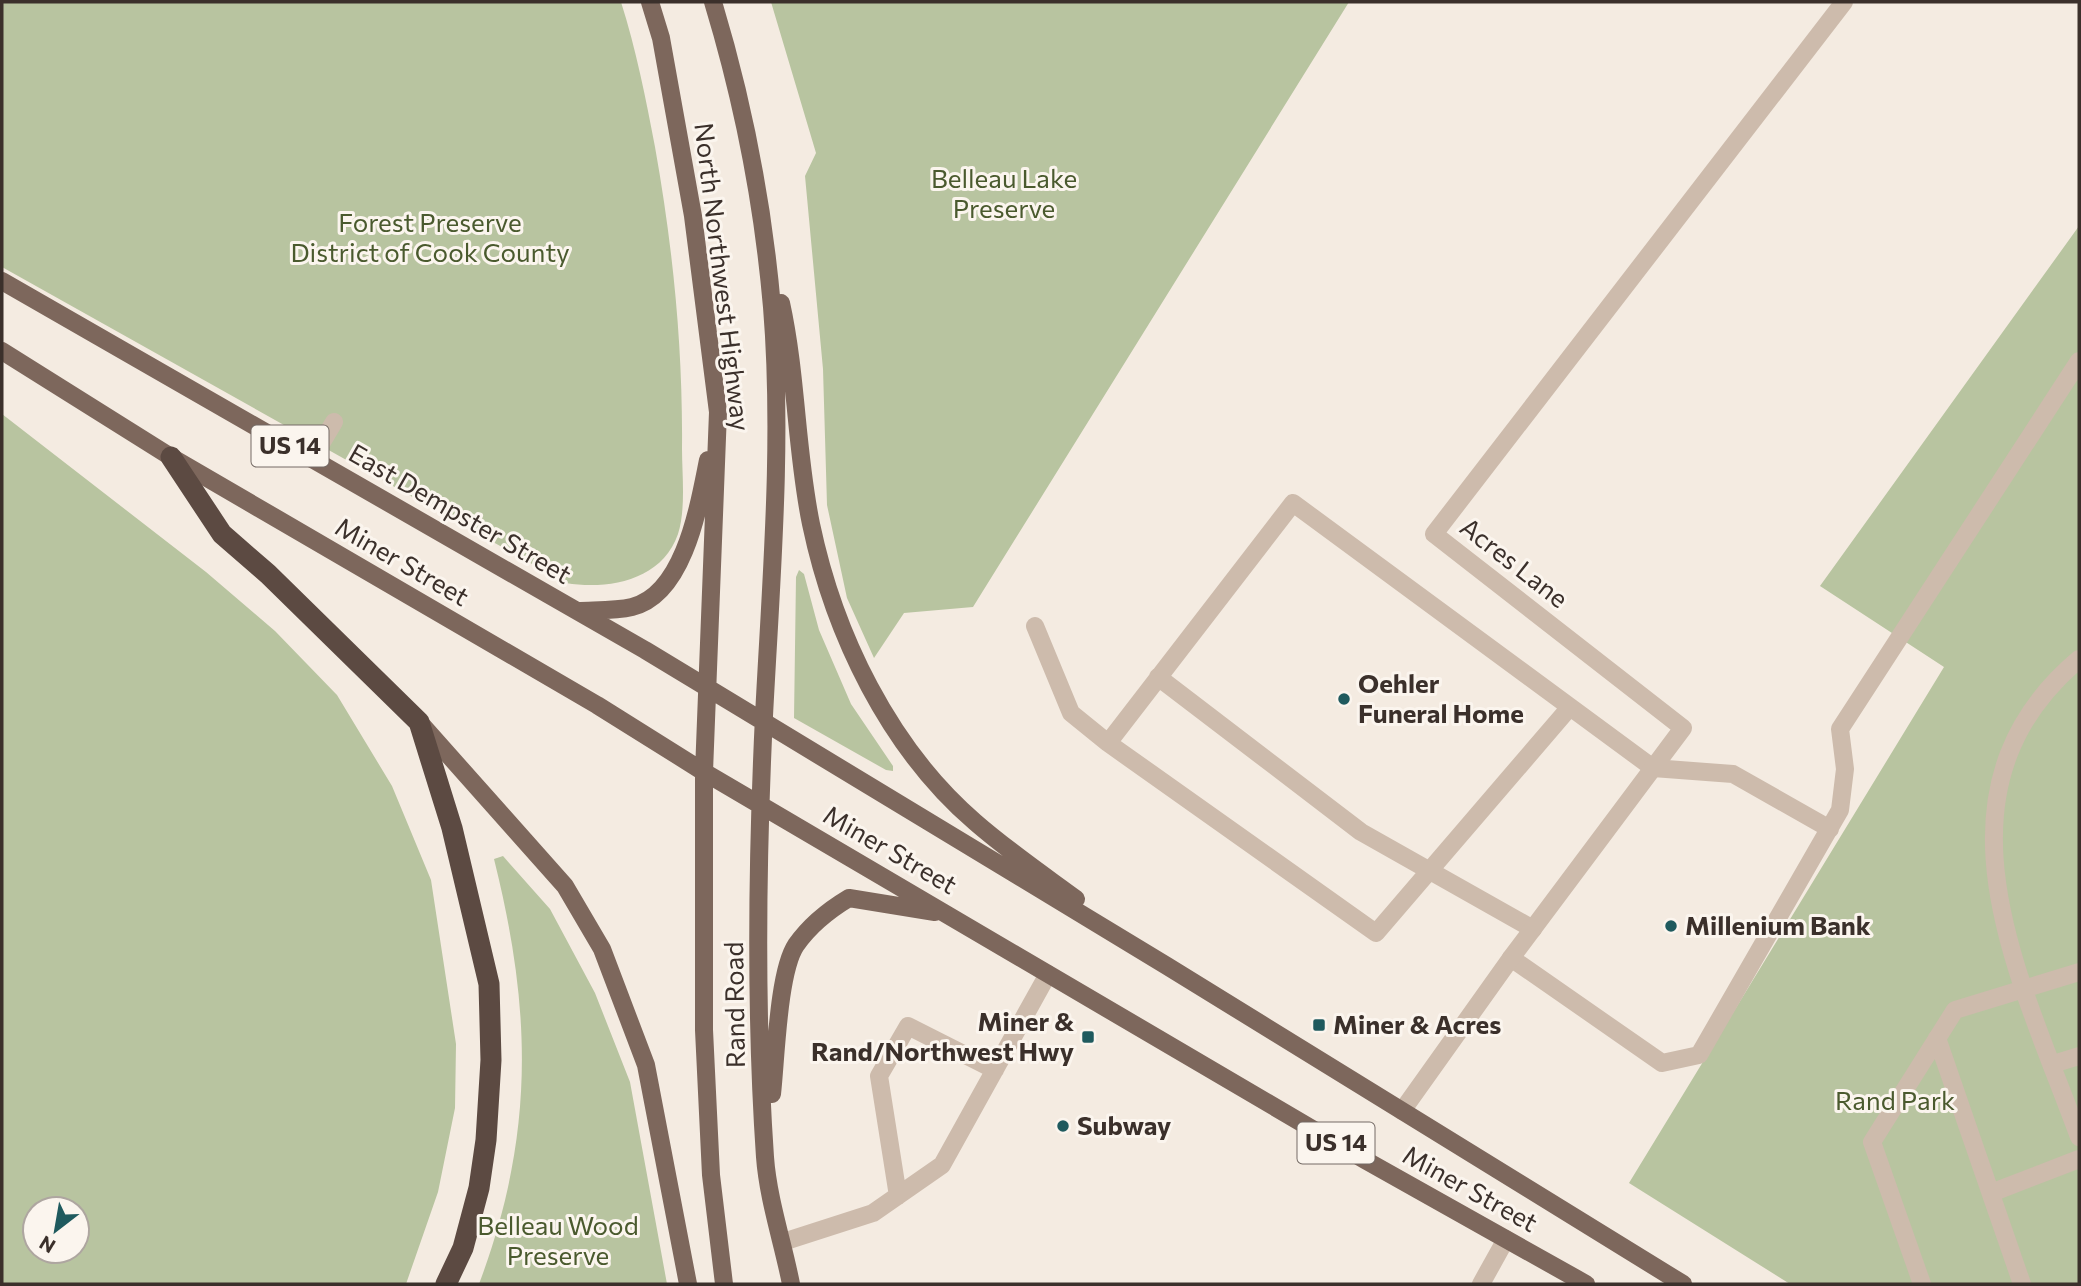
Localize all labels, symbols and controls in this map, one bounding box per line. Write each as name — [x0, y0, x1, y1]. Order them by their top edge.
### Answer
street label: North Northwest Highway — [689, 121, 758, 433]
park label: Belleau Lake Preserve — [931, 162, 1077, 223]
park label: Forest Preserve District of Cook County — [290, 206, 570, 267]
road number: US 14 — [252, 426, 328, 466]
street label: East Dempster Street — [344, 436, 578, 589]
street label: Miner Street — [330, 510, 475, 611]
street label: Acres Lane — [1455, 510, 1575, 613]
place label: Oehler Funeral Home — [1358, 667, 1524, 728]
marker: Oehler Funeral Home — [1336, 691, 1352, 707]
street label: Miner Street — [818, 798, 963, 899]
place label: Millenium Bank — [1685, 909, 1871, 940]
marker: Millenium Bank — [1663, 918, 1679, 934]
street label: Rand Road — [717, 941, 750, 1069]
place label: Miner & Rand/Northwest Hwy — [811, 1005, 1074, 1066]
place label: Miner & Acres — [1333, 1008, 1501, 1039]
marker: Miner & Acres — [1311, 1017, 1327, 1033]
marker: Miner & Rand/Northwest Hwy — [1080, 1029, 1096, 1045]
park label: Rand Park — [1835, 1084, 1955, 1115]
place label: Subway — [1077, 1109, 1171, 1140]
marker: Subway — [1055, 1118, 1071, 1134]
road number: US 14 — [1298, 1122, 1374, 1163]
street label: Miner Street — [1398, 1138, 1543, 1237]
north arrow — [21, 1195, 91, 1265]
park label: Belleau Wood Preserve — [477, 1209, 639, 1270]
text: N — [35, 1231, 59, 1259]

